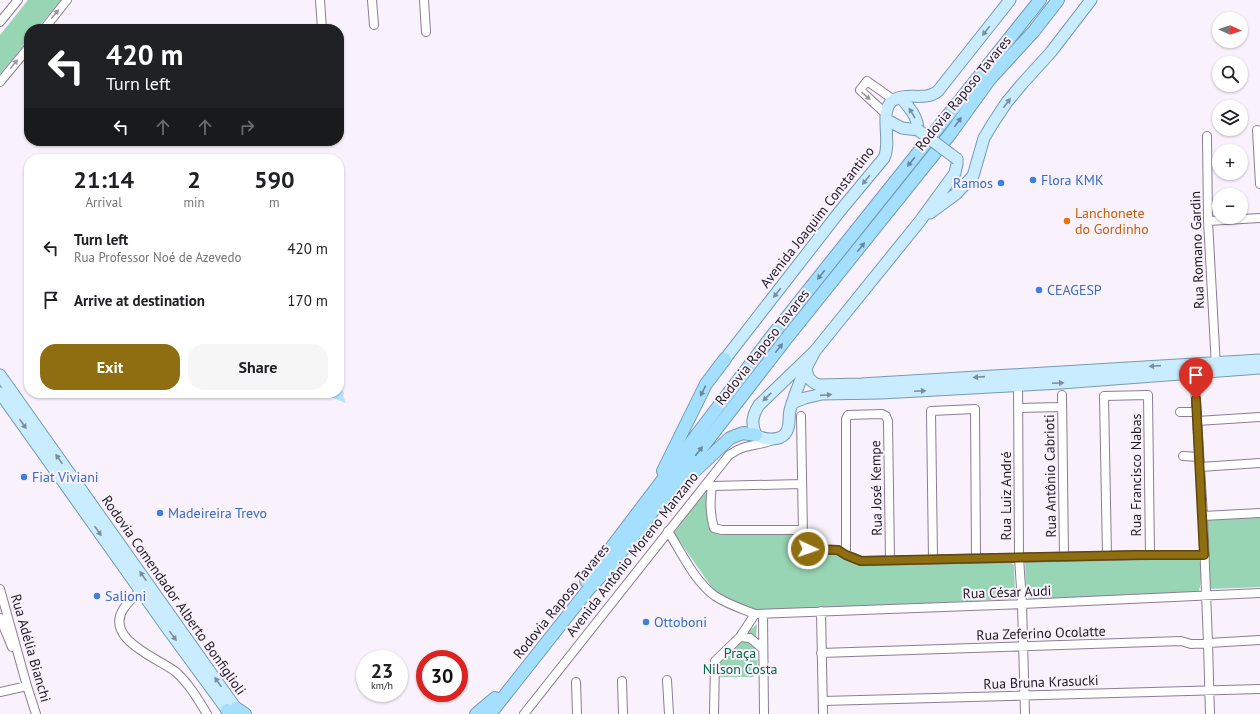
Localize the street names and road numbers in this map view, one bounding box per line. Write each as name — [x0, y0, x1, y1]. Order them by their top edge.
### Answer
street label: Rodovia Raposo Tavares — [911, 32, 1015, 154]
street label: Avenida Joaquim Constantino — [756, 142, 878, 292]
street label: Rua Romano Gardin — [1186, 191, 1208, 309]
street label: Rodovia Raposo Tavares — [711, 285, 813, 409]
street label: Rua Francisco Nabas — [1127, 413, 1145, 536]
street label: Rua Antônio Cabrioti — [1040, 414, 1060, 538]
street label: Rua José Kempe — [866, 440, 886, 536]
street label: Rua Luiz André — [997, 451, 1015, 541]
street label: Avenida Antônio Moreno Manzano — [562, 468, 702, 640]
street label: Rodovia Comendador Alberto Bonfiglioli — [98, 492, 250, 698]
street label: Rodovia Raposo Tavares — [509, 540, 613, 662]
street label: Rua César Audi — [962, 581, 1052, 603]
street label: Rua Adélia Bianchi — [7, 592, 55, 704]
street label: Rua Zeferino Ocolatte — [976, 622, 1106, 644]
street label: Rua Bruna Krasucki — [983, 671, 1099, 693]

